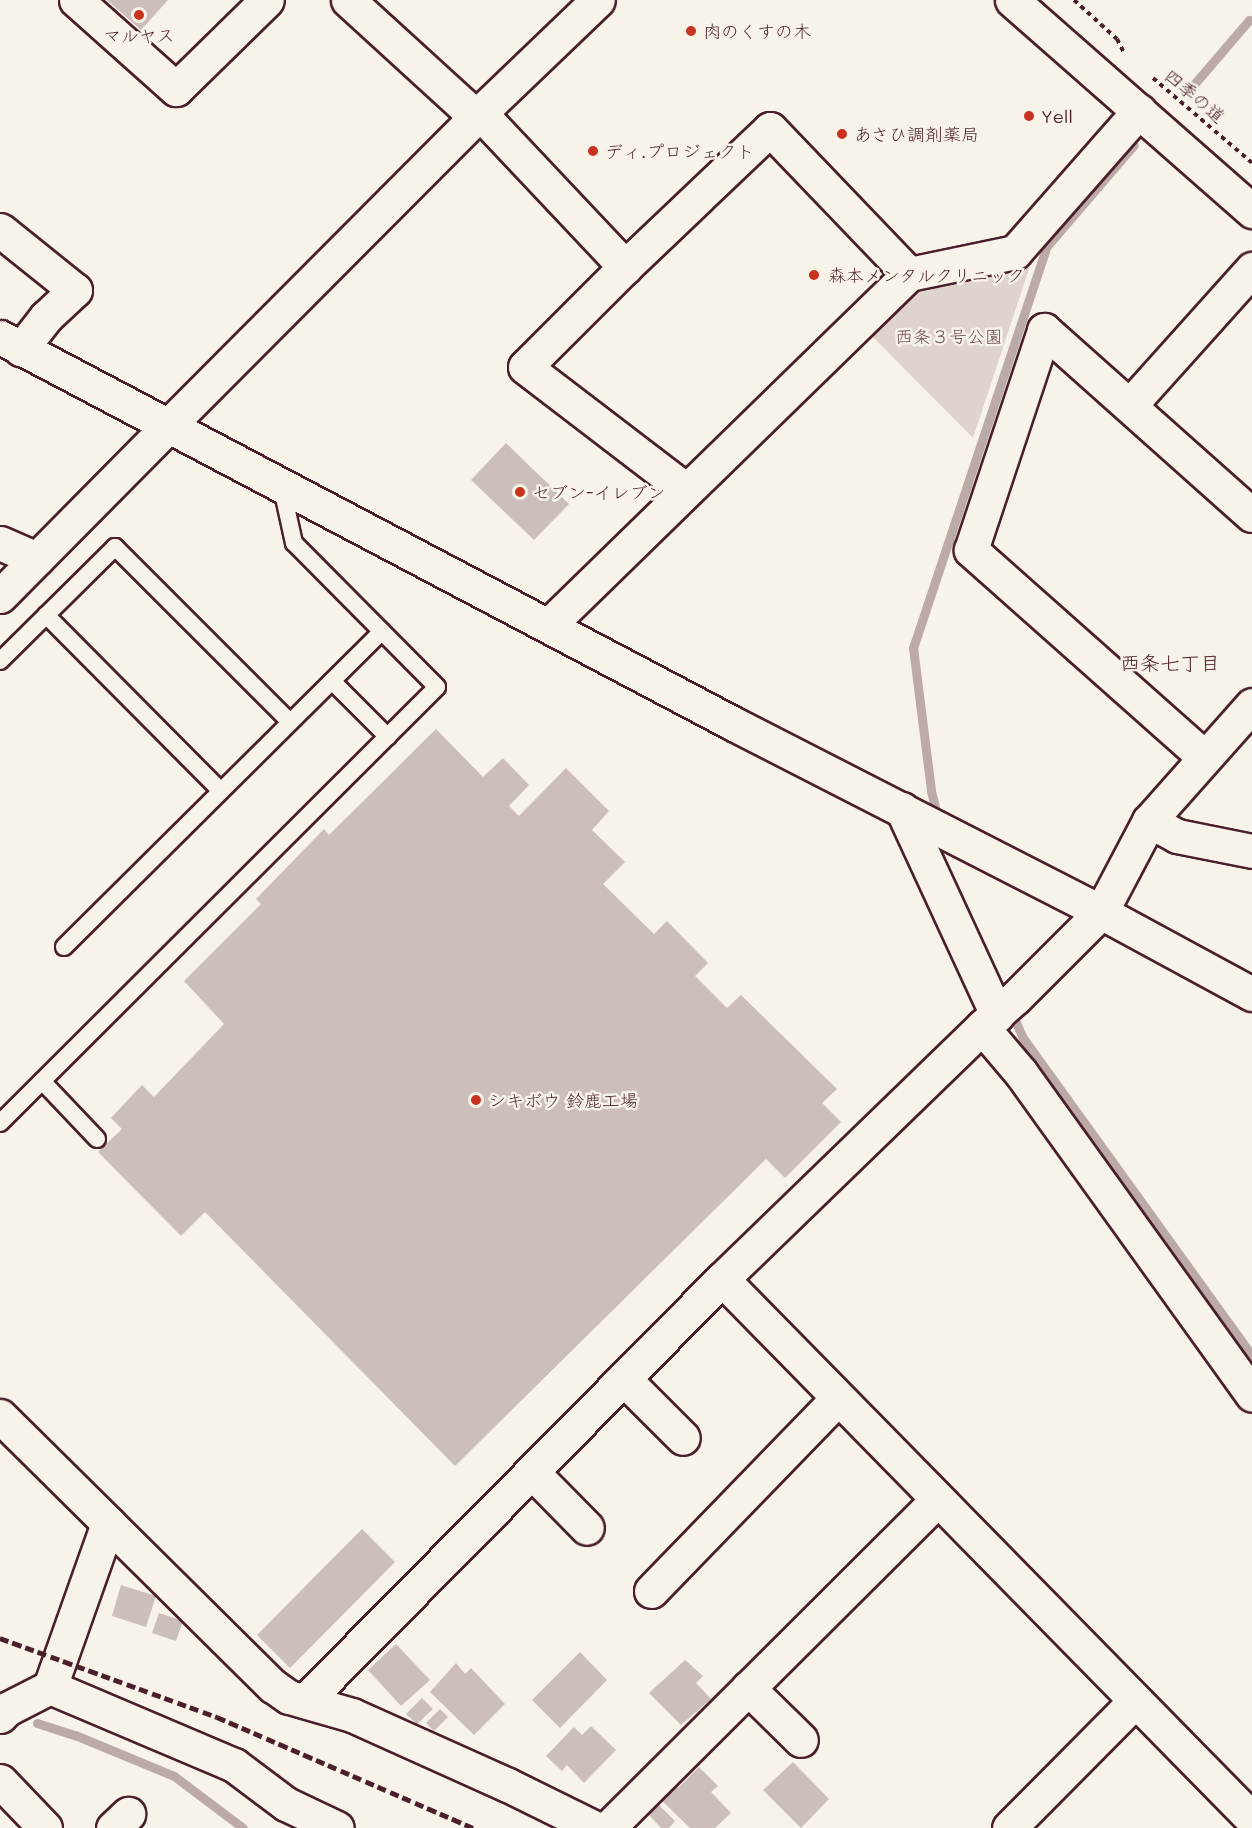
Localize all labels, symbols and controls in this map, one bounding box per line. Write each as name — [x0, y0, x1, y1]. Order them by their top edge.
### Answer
marker: マルヤス — [132, 8, 146, 22]
place label: 肉のくすの木 — [703, 20, 811, 42]
place label: マルヤス — [103, 24, 175, 46]
marker: 肉のくすの木 — [684, 24, 698, 38]
street label: 四季の道 — [1160, 65, 1230, 127]
place label: Yell — [1041, 105, 1073, 127]
marker: Yell — [1022, 109, 1036, 123]
place label: あさひ調剤薬局 — [854, 123, 980, 145]
marker: あさひ調剤薬局 — [835, 127, 849, 141]
place label: ディ.プロジェクト — [605, 140, 754, 162]
marker: ディ.プロジェクト — [586, 144, 600, 158]
place label: 森本メンタルクリニック — [828, 264, 1026, 286]
marker: 森本メンタルクリニック — [805, 266, 823, 284]
park label: 西条３号公園 — [895, 325, 1003, 347]
place label: セブン-イレブン — [532, 481, 666, 503]
marker: セブン-イレブン — [513, 485, 527, 499]
district label: 西条七丁目 — [1120, 650, 1220, 674]
place label: シキボウ 鈴鹿工場 — [488, 1089, 638, 1111]
marker: シキボウ 鈴鹿工場 — [469, 1093, 483, 1107]

